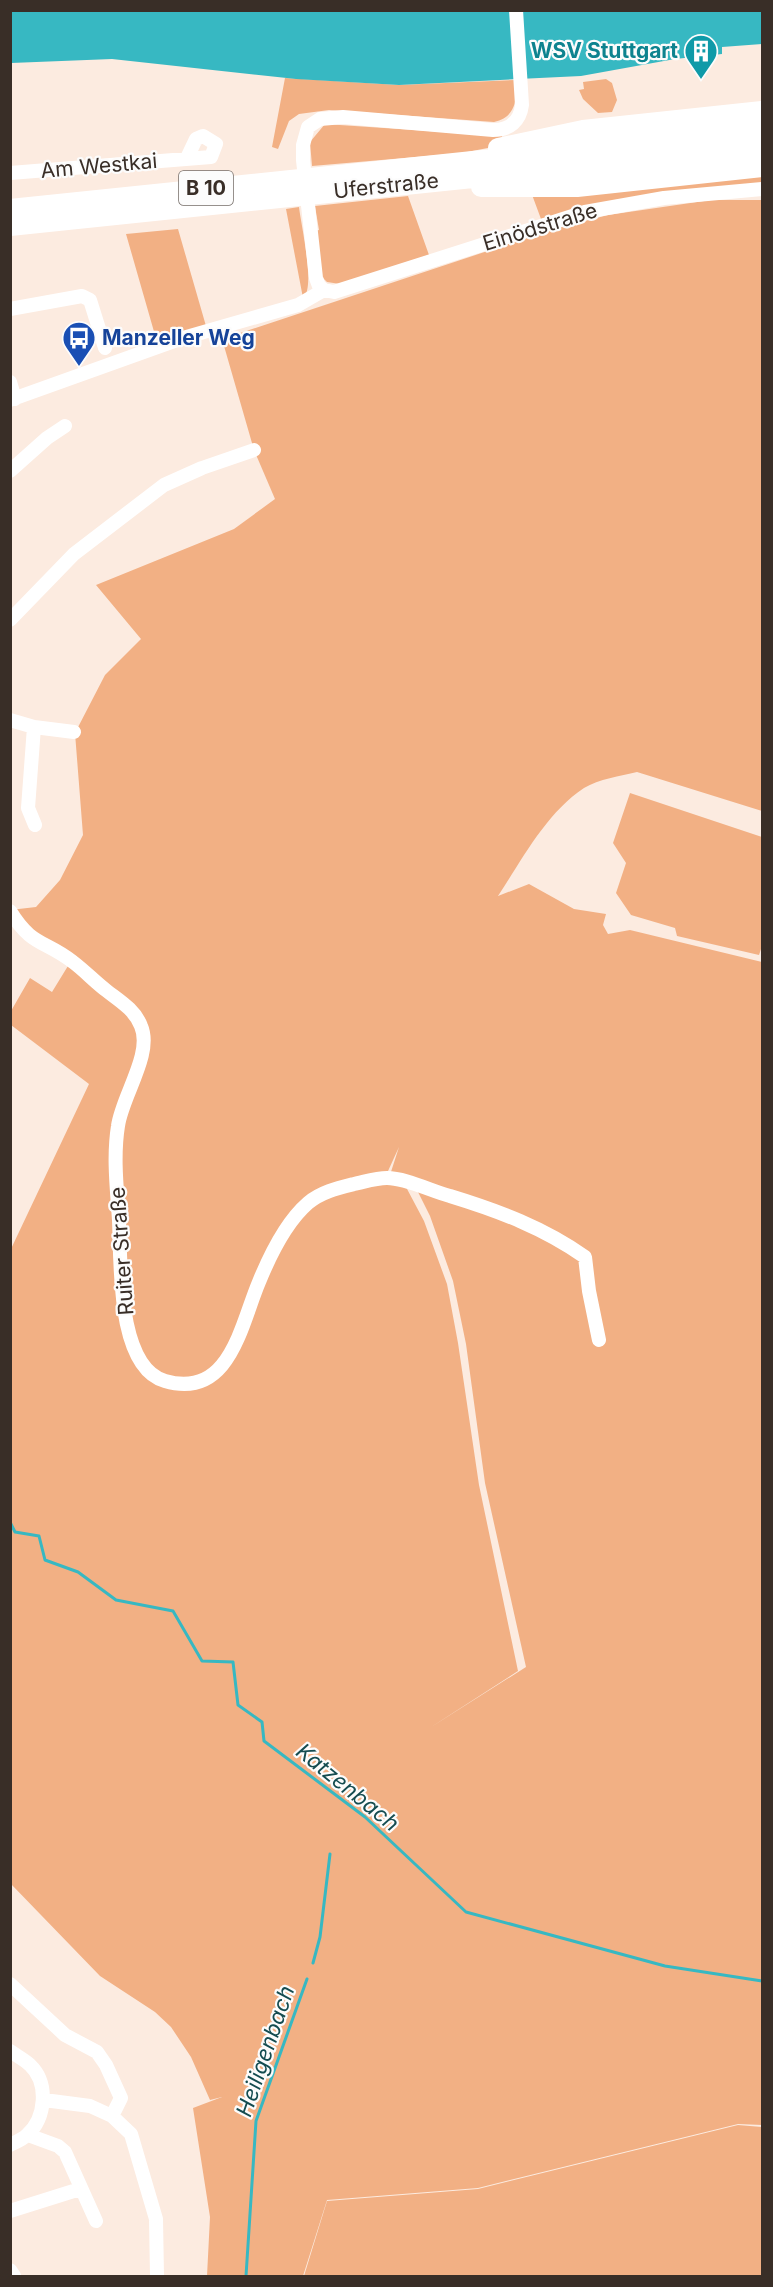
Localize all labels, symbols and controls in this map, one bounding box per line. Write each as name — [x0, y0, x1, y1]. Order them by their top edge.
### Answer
building icon: WSV Stuttgart — [683, 33, 719, 80]
place label: WSV Stuttgart — [531, 38, 678, 63]
street label: Am Westkai — [40, 148, 158, 183]
street label: Uferstraße — [332, 168, 440, 203]
road number: B 10 — [179, 171, 233, 205]
street label: Einödstraße — [480, 197, 600, 256]
bus stop icon: Manzeller Weg — [61, 320, 97, 367]
place label: Manzeller Weg — [102, 325, 255, 350]
street label: Ruiter Straße — [105, 1186, 138, 1316]
water label: Katzenbach — [291, 1738, 405, 1836]
water label: Heiligenbach — [230, 1982, 300, 2120]

